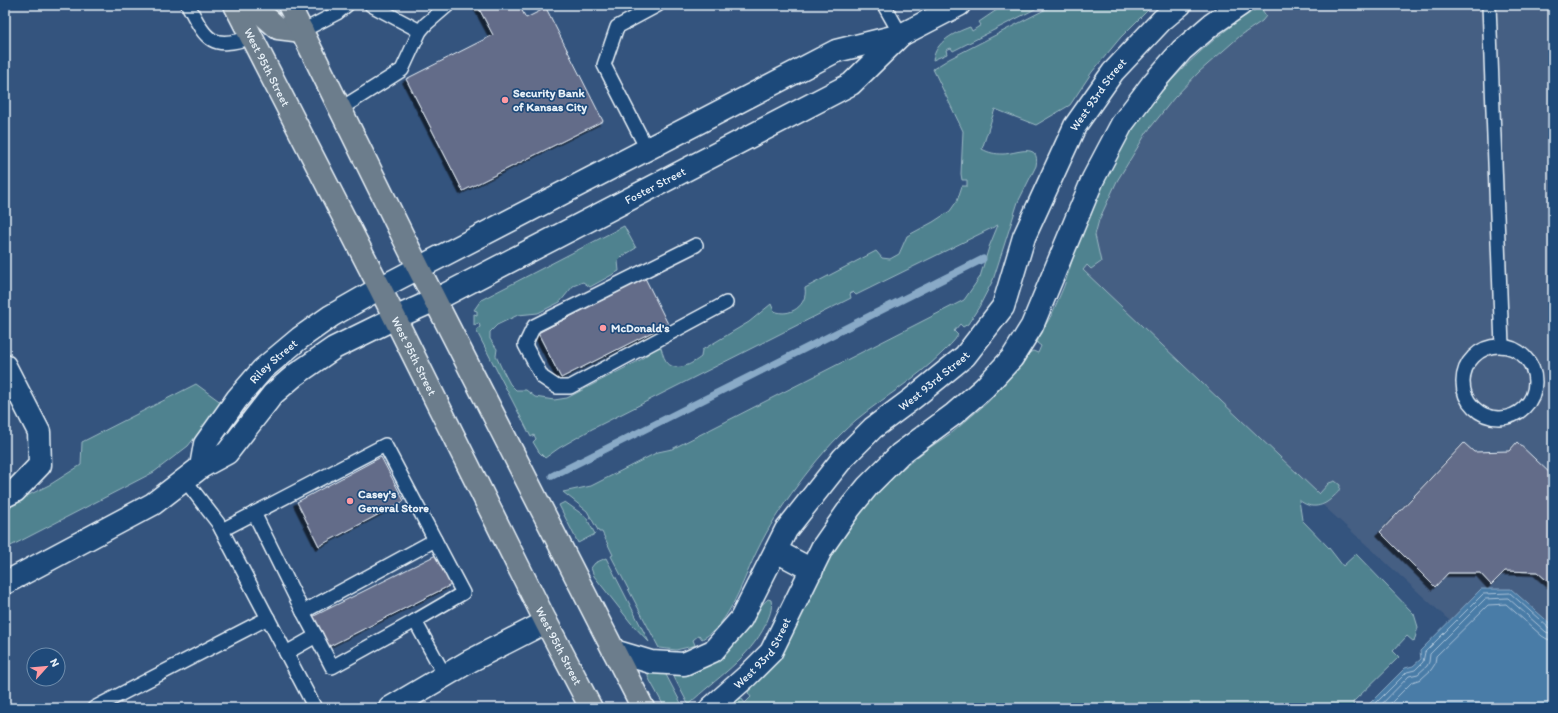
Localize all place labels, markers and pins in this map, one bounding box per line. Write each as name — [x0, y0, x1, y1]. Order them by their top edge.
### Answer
place label: Security Bank of Kansas City — [513, 86, 587, 115]
marker: Security Bank of Kansas City — [500, 95, 510, 105]
place label: McDonald's — [611, 321, 670, 335]
marker: McDonald's — [598, 323, 608, 333]
place label: Casey's General Store — [358, 487, 429, 515]
marker: Casey's General Store — [345, 496, 355, 506]

